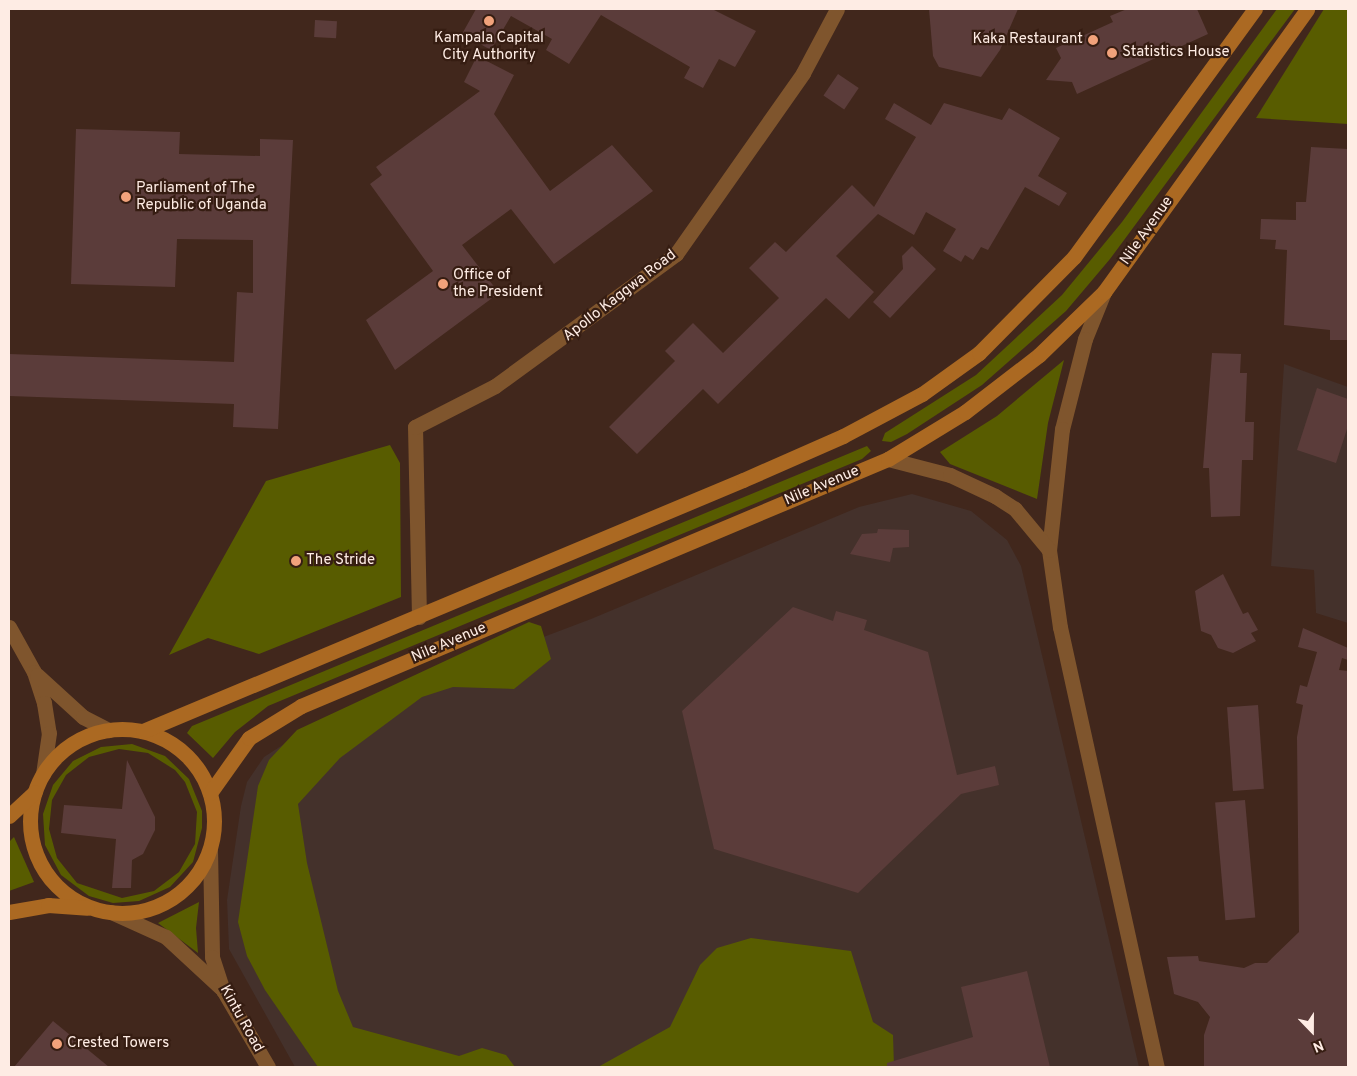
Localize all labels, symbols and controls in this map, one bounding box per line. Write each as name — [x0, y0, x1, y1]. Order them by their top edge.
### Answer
marker: Kampala Capital City Authority — [483, 15, 495, 27]
place label: Kampala Capital City Authority — [434, 29, 544, 64]
place label: Kaka Restaurant — [973, 31, 1083, 49]
marker: Kaka Restaurant — [1087, 34, 1099, 46]
place label: Statistics House — [1122, 44, 1229, 62]
marker: Statistics House — [1106, 47, 1118, 59]
place label: Parliament of The Republic of Uganda — [136, 179, 267, 214]
marker: Parliament of The Republic of Uganda — [120, 191, 132, 203]
street label: Nile Avenue — [1117, 193, 1177, 269]
street label: Apollo Kaggwa Road — [560, 246, 680, 346]
place label: Office of the President — [453, 266, 543, 301]
marker: Office of the President — [437, 278, 449, 290]
street label: Nile Avenue — [782, 462, 862, 510]
place label: The Stride — [306, 552, 375, 570]
marker: The Stride — [290, 555, 302, 567]
street label: Nile Avenue — [409, 619, 489, 667]
street label: Kintu Road — [215, 982, 267, 1056]
north arrow — [1287, 1006, 1337, 1056]
place label: Crested Towers — [67, 1035, 170, 1053]
text: N — [1310, 1036, 1326, 1055]
marker: Crested Towers — [51, 1038, 63, 1050]

